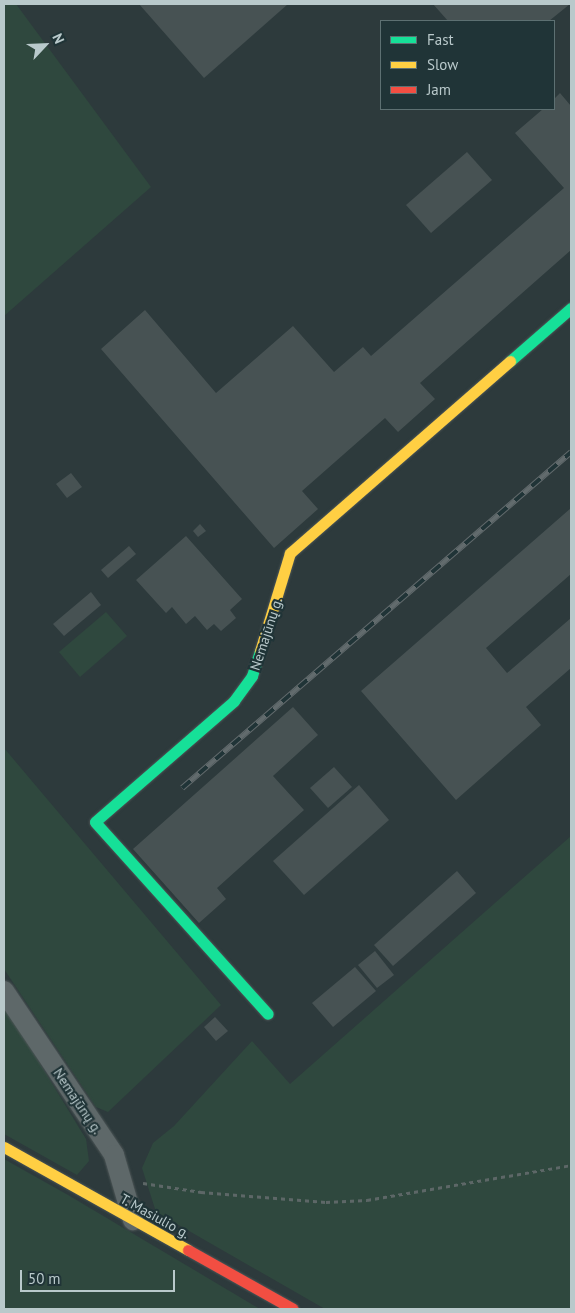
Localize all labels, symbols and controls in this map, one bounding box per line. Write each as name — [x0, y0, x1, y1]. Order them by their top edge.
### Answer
north arrow — [20, 20, 70, 70]
legend — [380, 20, 555, 110]
text: Fast — [427, 30, 454, 49]
text: N — [48, 31, 69, 47]
text: Slow — [427, 55, 458, 74]
text: Jam — [427, 80, 451, 99]
street label: Nemajūnų g. — [246, 595, 286, 673]
street label: Nemajūnų g. — [50, 1065, 106, 1137]
street label: T. Masiulio g. — [117, 1190, 193, 1242]
scale bar — [22, 1260, 178, 1292]
text: 50 m — [28, 1269, 61, 1288]

